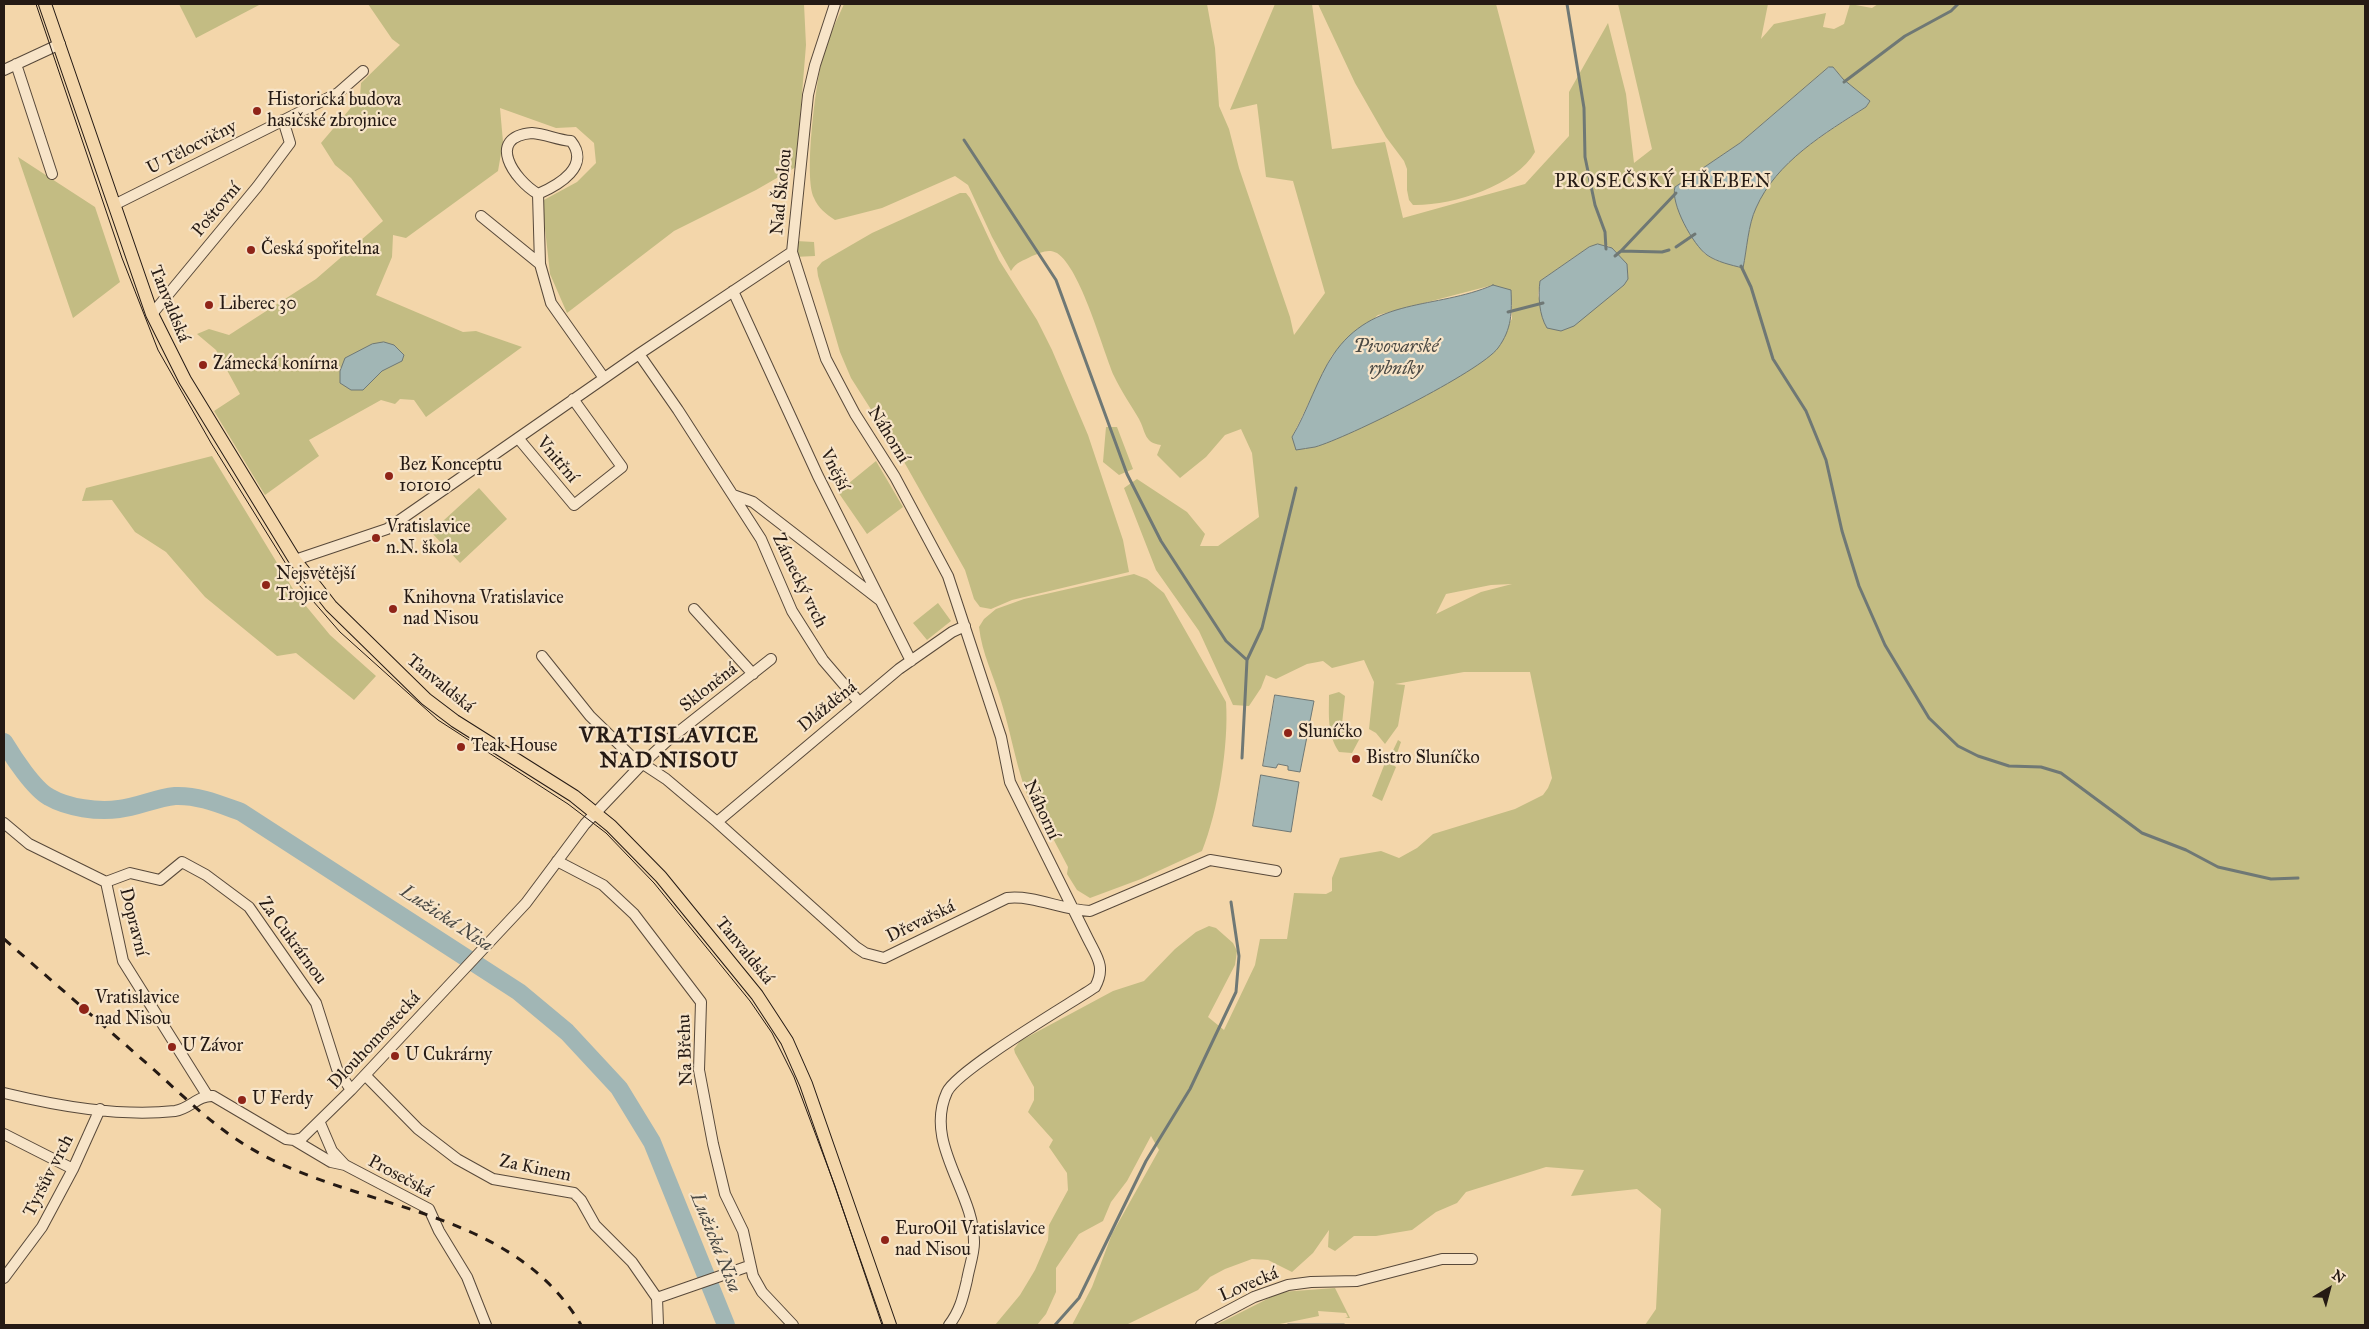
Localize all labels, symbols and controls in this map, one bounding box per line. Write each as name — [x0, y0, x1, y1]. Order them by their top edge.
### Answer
place label: Historická budova hasičské zbrojnice — [267, 90, 401, 132]
marker: Historická budova hasičské zbrojnice — [251, 105, 263, 117]
street label: U Tělocvičny — [143, 116, 241, 180]
street label: Nad Školou — [767, 148, 797, 236]
district label: PROSEČSKÝ HŘEBEN — [1552, 171, 1774, 193]
street label: Poštovní — [188, 178, 246, 242]
place label: Česká spořitelna — [261, 239, 380, 261]
marker: Česká spořitelna — [245, 244, 257, 256]
street label: Tanvaldská — [144, 262, 194, 346]
place label: Liberec 30 — [219, 294, 297, 316]
marker: Liberec 30 — [203, 299, 215, 311]
water label: Pivovarské rybníky — [1353, 336, 1439, 380]
place label: Zámecká konírna — [213, 354, 338, 376]
marker: Zámecká konírna — [197, 359, 209, 371]
street label: Náhorní — [862, 403, 914, 467]
street label: Vnitřní — [531, 433, 583, 487]
street label: Vnější — [815, 445, 853, 495]
place label: Bez Konceptu 101010 — [399, 455, 502, 498]
marker: Bez Konceptu 101010 — [383, 470, 395, 482]
place label: Vratislavice n.N. škola — [386, 517, 470, 560]
street label: Zámecký vrch — [767, 530, 831, 632]
marker: Vratislavice n.N. škola — [370, 532, 382, 544]
place label: Nejsvětější Trojice — [276, 564, 355, 606]
marker: Nejsvětější Trojice — [260, 579, 272, 591]
place label: Knihovna Vratislavice nad Nisou — [403, 588, 564, 630]
marker: Knihovna Vratislavice nad Nisou — [387, 603, 399, 615]
street label: Tanvaldská — [402, 650, 478, 718]
street label: Skloněná — [676, 659, 742, 717]
street label: Dlážděná — [794, 677, 862, 737]
place label: Sluníčko — [1298, 722, 1362, 744]
district label: VRATISLAVICE NAD NISOU — [578, 724, 760, 776]
marker: Sluníčko — [1282, 727, 1294, 739]
place label: Teak House — [471, 736, 557, 758]
marker: Teak House — [455, 741, 467, 753]
place label: Bistro Sluníčko — [1366, 748, 1480, 770]
marker: Bistro Sluníčko — [1350, 753, 1362, 765]
street label: Náhorní — [1018, 777, 1064, 843]
water label: Lužická Nisa — [396, 881, 496, 957]
street label: Dopravní — [114, 885, 152, 959]
street label: Za Cukrárnou — [253, 893, 331, 989]
street label: Dřevařská — [883, 896, 959, 948]
street label: Tanvaldská — [710, 913, 778, 989]
place label: Vratislavice nad Nisou — [95, 988, 179, 1030]
street label: Dlouhomostecká — [324, 988, 426, 1094]
marker: Vratislavice nad Nisou — [77, 1002, 91, 1016]
street label: Na Břehu — [674, 1014, 698, 1086]
place label: U Závor — [182, 1036, 243, 1058]
marker: U Závor — [166, 1041, 178, 1053]
place label: U Cukrárny — [405, 1045, 492, 1067]
marker: U Cukrárny — [389, 1050, 401, 1062]
place label: U Ferdy — [252, 1089, 313, 1111]
marker: U Ferdy — [236, 1094, 248, 1106]
street label: Tyršův vrch — [19, 1131, 79, 1221]
street label: Prosečská — [364, 1151, 436, 1203]
street label: Za Kinem — [497, 1151, 573, 1187]
water label: Lužická Nisa — [685, 1190, 745, 1296]
place label: EuroOil Vratislavice nad Nisou — [895, 1219, 1045, 1262]
marker: EuroOil Vratislavice nad Nisou — [879, 1234, 891, 1246]
street label: Lovecká — [1216, 1263, 1282, 1307]
north arrow — [2304, 1264, 2354, 1314]
text: N — [2328, 1266, 2348, 1287]

